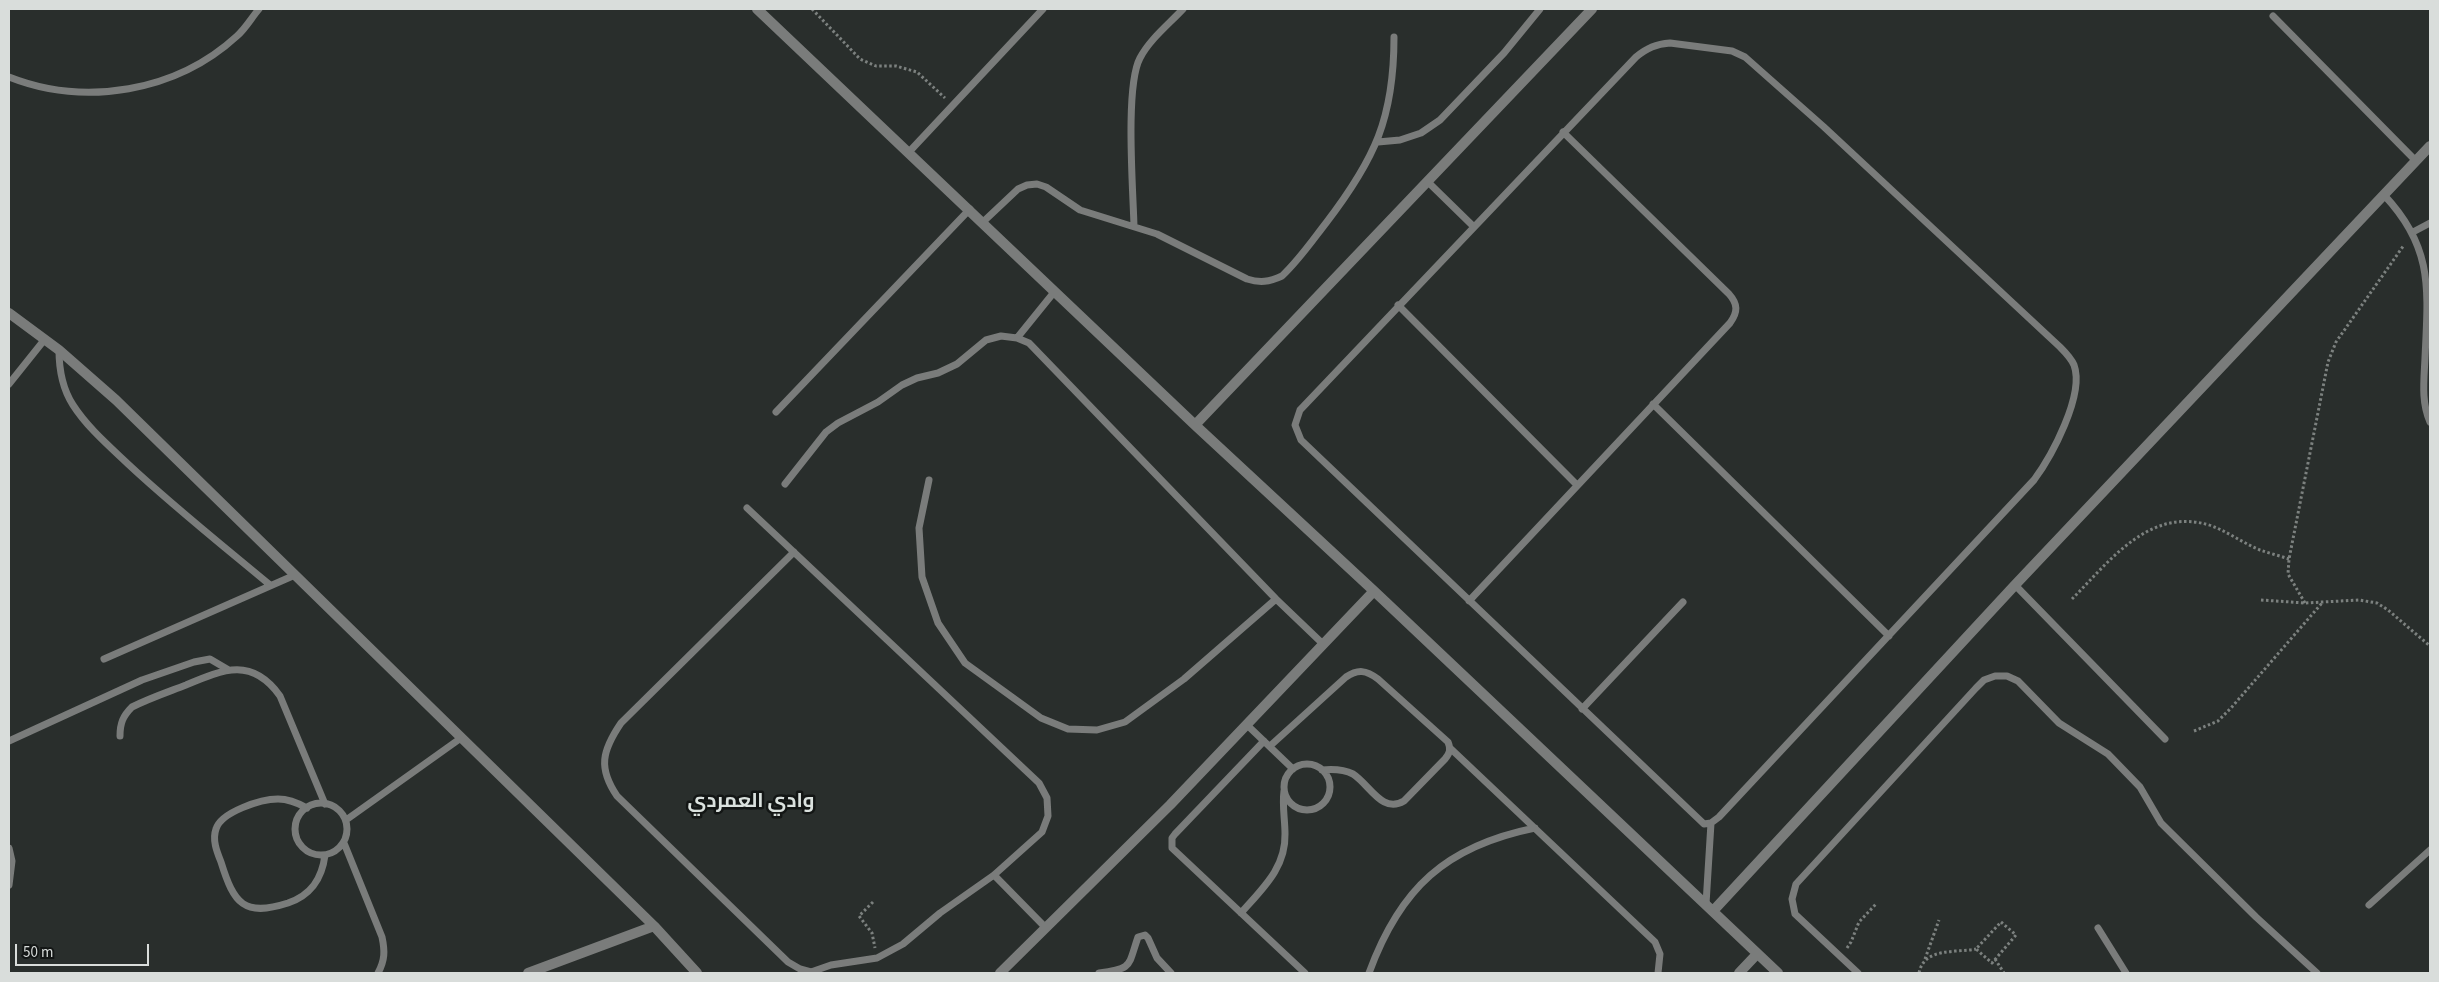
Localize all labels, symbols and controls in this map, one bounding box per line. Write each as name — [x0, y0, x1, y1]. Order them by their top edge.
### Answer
district label: وادي العمردي — [688, 791, 814, 815]
scale bar — [18, 934, 151, 966]
text: 50 m — [23, 942, 53, 963]

